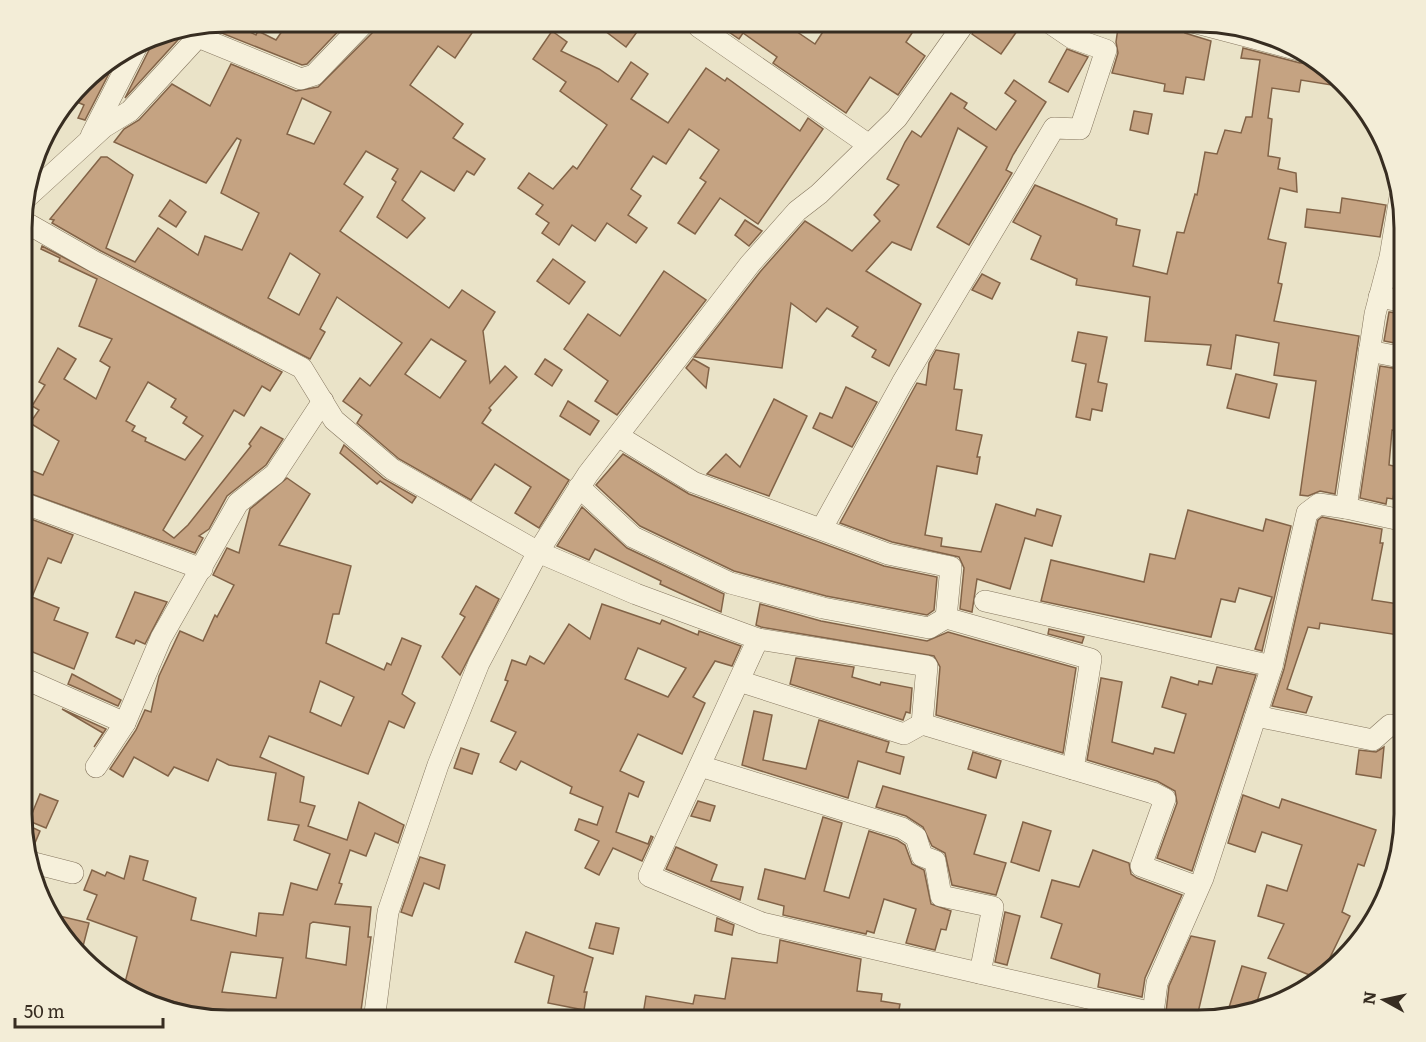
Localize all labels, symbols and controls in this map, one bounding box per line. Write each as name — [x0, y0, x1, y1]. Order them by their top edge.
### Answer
north arrow — [1354, 970, 1414, 1030]
text: N — [1355, 989, 1381, 1006]
scale bar — [15, 991, 164, 1029]
text: 50 m — [24, 997, 65, 1024]

